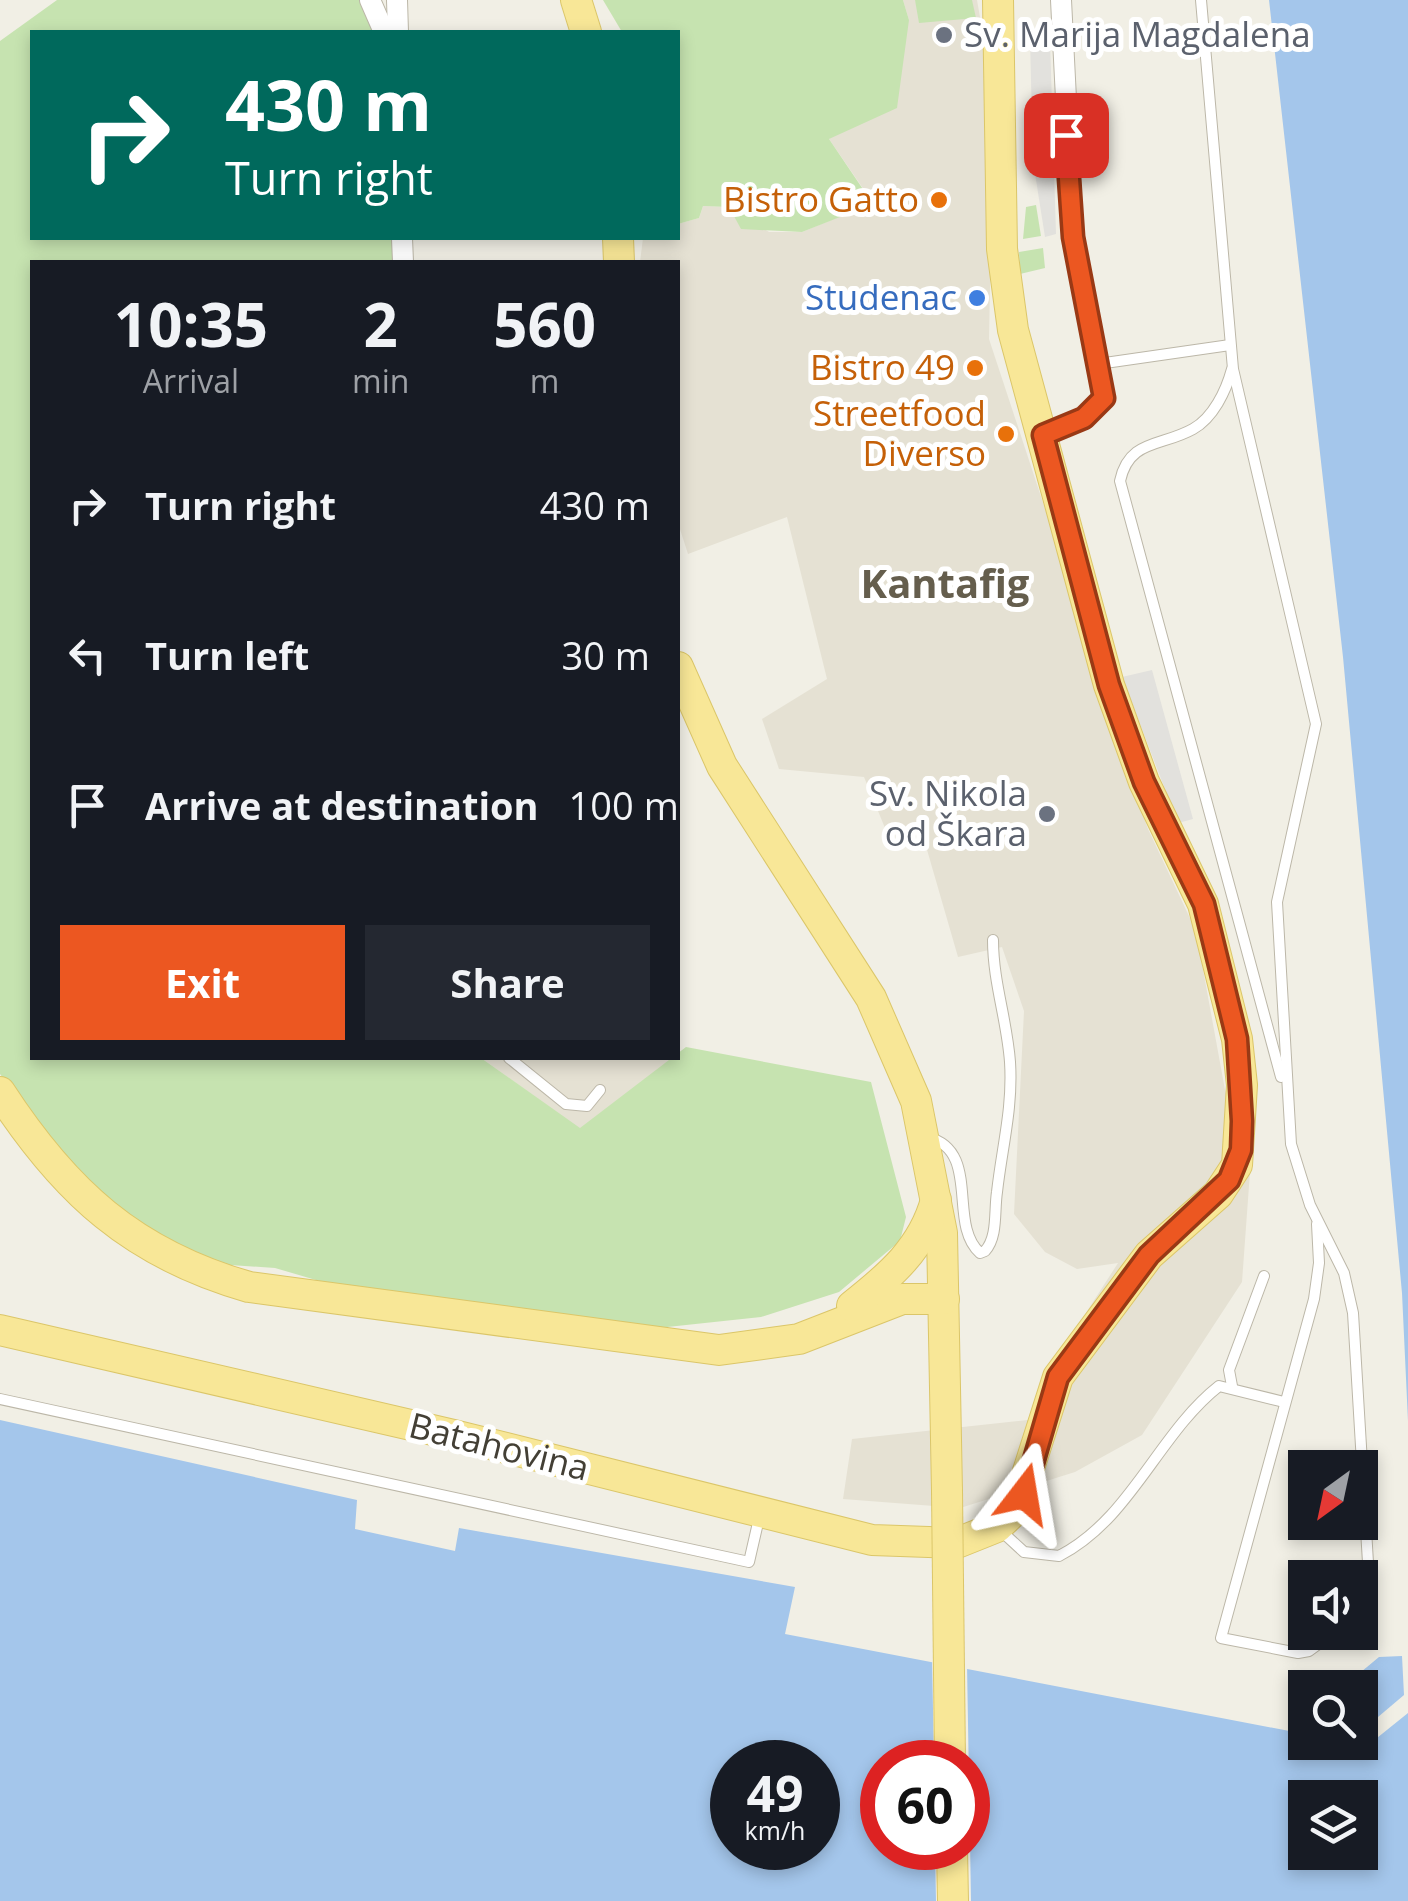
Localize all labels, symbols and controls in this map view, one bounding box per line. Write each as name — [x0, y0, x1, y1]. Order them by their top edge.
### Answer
place label: Sv. Marija Magdalena — [964, 10, 1311, 57]
marker: Sv. Marija Magdalena — [933, 24, 955, 46]
text: 430 m — [225, 56, 432, 152]
icon: right — [60, 70, 190, 200]
pin — [1024, 93, 1109, 178]
icon: arrive — [1039, 108, 1094, 163]
text: Turn right — [225, 147, 433, 208]
place label: Bistro Gatto — [723, 175, 919, 222]
marker: Bistro Gatto — [928, 189, 950, 211]
place label: Studenac — [805, 273, 957, 320]
text: 10:35 — [114, 283, 268, 365]
text: 2 — [364, 283, 398, 365]
text: 560 — [493, 283, 596, 365]
marker: Studenac — [966, 287, 988, 309]
place label: Bistro 49 — [810, 343, 955, 390]
marker: Bistro 49 — [964, 357, 986, 379]
text: Arrival — [143, 359, 239, 402]
text: min — [352, 359, 409, 402]
text: m — [530, 359, 559, 402]
place label: Streetfood Diverso — [813, 389, 986, 476]
marker: Streetfood Diverso — [995, 423, 1017, 445]
icon: right — [60, 478, 115, 533]
text: Turn right — [145, 479, 336, 531]
text: 430 m — [540, 479, 650, 531]
district label: Kantafig — [861, 555, 1030, 610]
icon: left — [60, 628, 115, 683]
text: Turn left — [145, 629, 309, 681]
text: 30 m — [561, 629, 650, 681]
place label: Sv. Nikola od Škara — [869, 769, 1027, 856]
icon: arrive — [60, 778, 115, 833]
text: Arrive at destination — [145, 779, 539, 831]
text: 100 m — [569, 779, 679, 831]
marker: Sv. Nikola od Škara — [1036, 803, 1058, 825]
button: Exit — [60, 925, 345, 1040]
button: Share — [365, 925, 650, 1040]
street label: Batahovina — [405, 1401, 594, 1491]
position arrow — [972, 1442, 1076, 1546]
north arrow — [1288, 1450, 1378, 1540]
map controls — [1288, 1450, 1378, 1870]
button: sound — [1288, 1560, 1378, 1650]
button: search — [1288, 1670, 1378, 1760]
speed limit sign: 60 — [860, 1740, 990, 1870]
text: 49 — [746, 1759, 804, 1827]
button: layers — [1288, 1780, 1378, 1870]
text: km/h — [745, 1813, 805, 1847]

